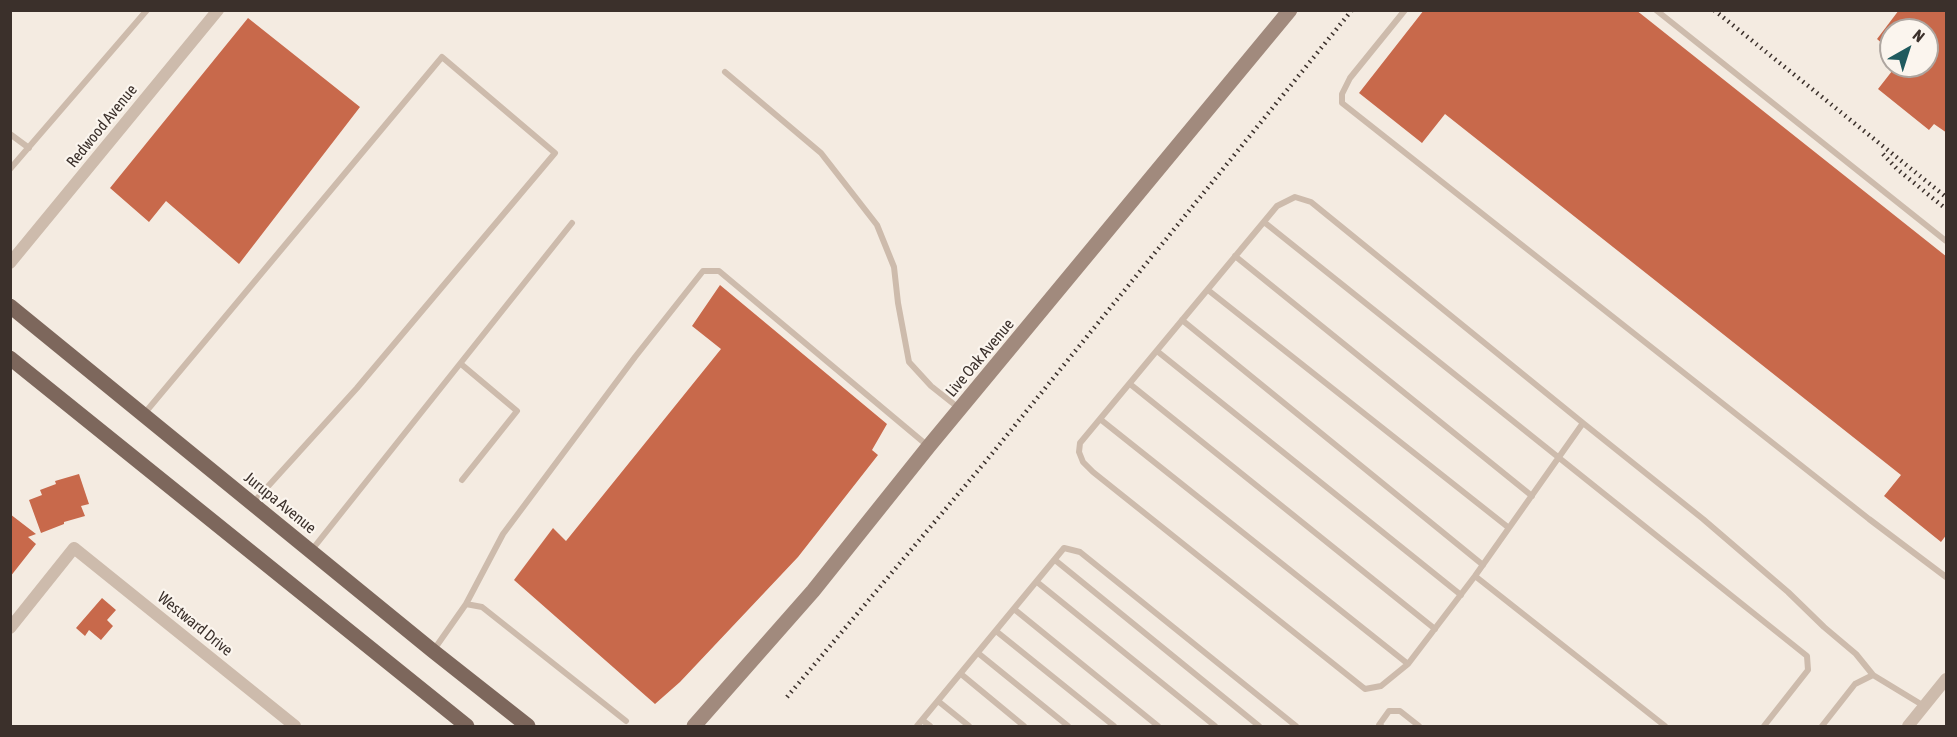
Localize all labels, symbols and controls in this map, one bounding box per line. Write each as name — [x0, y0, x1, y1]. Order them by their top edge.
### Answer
north arrow — [1879, 18, 1939, 78]
text: N — [1910, 26, 1928, 46]
street label: Redwood Avenue — [63, 81, 141, 171]
street label: Live Oak Avenue — [942, 315, 1018, 401]
street label: Jurupa Avenue — [240, 468, 320, 538]
street label: Westward Drive — [154, 588, 236, 660]

